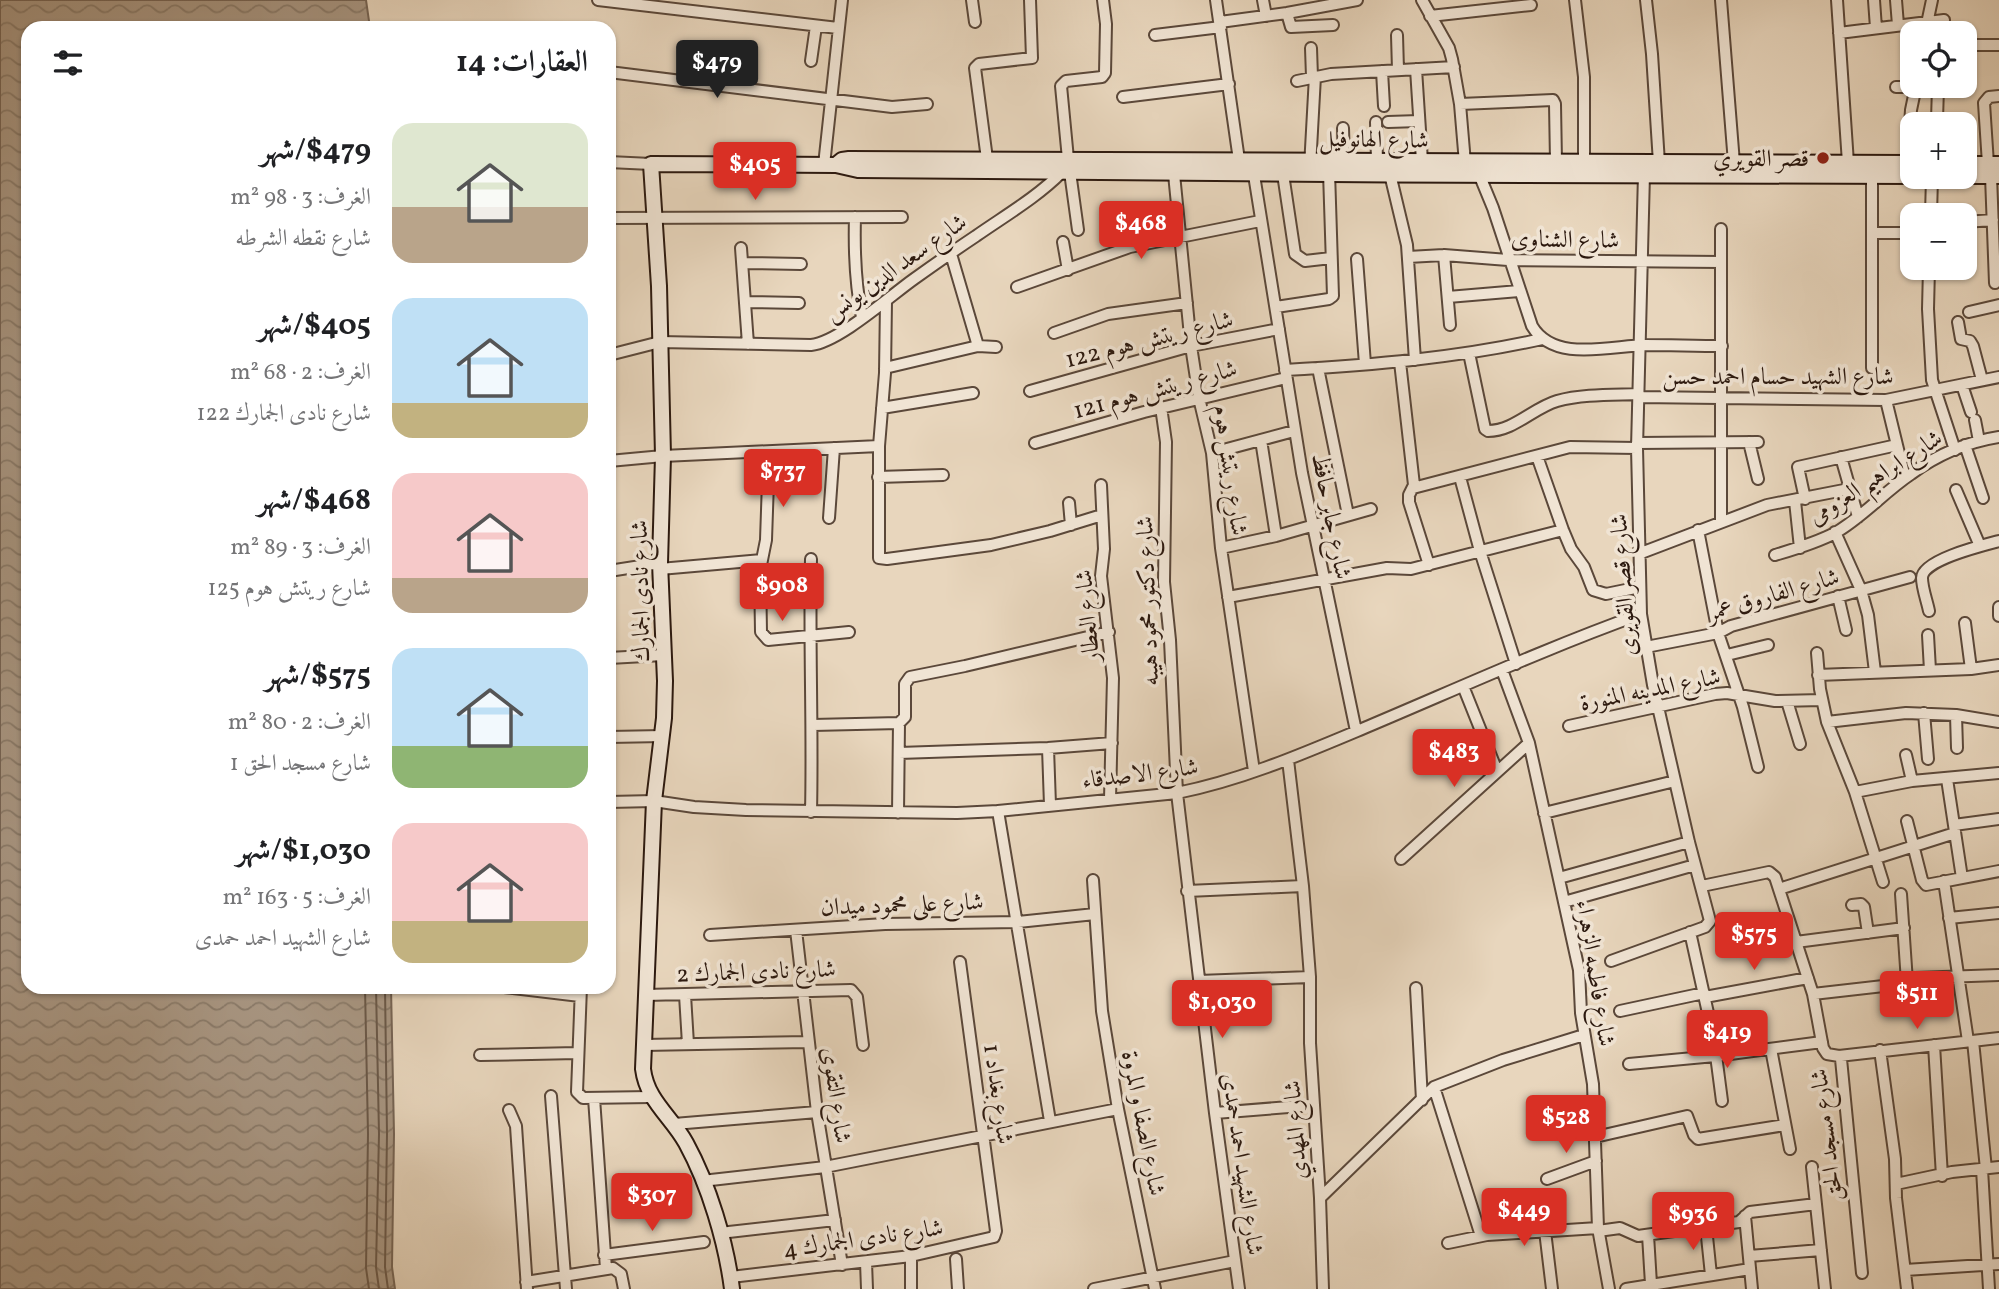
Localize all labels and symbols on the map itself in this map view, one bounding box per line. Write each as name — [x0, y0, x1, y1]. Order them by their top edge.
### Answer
pin: $479 — [676, 41, 758, 100]
street label: شارع الهانوفيل — [1319, 123, 1429, 160]
pin: $405 — [714, 142, 796, 202]
place label: قصر القويري — [1713, 143, 1809, 177]
marker: قصر القويري — [1815, 150, 1831, 166]
pin: $468 — [1100, 202, 1182, 261]
street label: شارع سعد الدين يونس — [817, 206, 975, 332]
street label: شارع الشناوى — [1510, 223, 1620, 260]
street label: شارع ريتش هوم 122 — [1062, 304, 1238, 380]
street label: شارع ريتش هوم 121 — [1070, 353, 1242, 431]
street label: شارع الشهيد حسام احمد حسن — [1662, 361, 1894, 397]
street label: شارع ريتش هوم — [1201, 403, 1255, 538]
street label: شارع ابراهيم العزومى — [1802, 422, 1953, 539]
pin: $737 — [742, 449, 824, 509]
street label: شارع جابر حافظ — [1300, 450, 1359, 583]
street label: شارع قصر القويرى — [1603, 513, 1648, 657]
street label: شارع دكتور محمود هيبه — [1129, 515, 1170, 686]
street label: شارع نادى الجمارك — [624, 520, 661, 662]
street label: شارع الفاروق عمر — [1701, 561, 1844, 633]
pin: $908 — [741, 564, 823, 623]
street label: شارع العطار — [1068, 568, 1111, 666]
street label: شارع المدينه المنورة — [1577, 661, 1724, 722]
pin: $483 — [1413, 730, 1495, 789]
street label: شارع الاصدقاء — [1080, 751, 1200, 800]
street label: شارع على محمود ميدان — [820, 886, 984, 927]
street label: شارع فاطمه الزهراء — [1565, 897, 1622, 1049]
pin: $575 — [1713, 912, 1795, 972]
street label: شارع نادى الجمارك 2 — [676, 953, 837, 994]
pin: $511 — [1876, 972, 1958, 1031]
pin: $1,030 — [1165, 981, 1279, 1040]
pin: $419 — [1686, 1010, 1768, 1070]
street label: شارع بغداد 1 — [972, 1042, 1021, 1147]
street label: شارع التقوى — [810, 1045, 859, 1146]
street label: شارع الصفا و المروة — [1110, 1048, 1173, 1199]
street label: شارع مسجد الحق — [1803, 1066, 1854, 1203]
street label: شارع الشهيد احمد حمدى — [1210, 1071, 1271, 1258]
street label: شارع المهدي — [1277, 1079, 1318, 1181]
pin: $528 — [1525, 1096, 1607, 1155]
pin: $307 — [611, 1174, 693, 1233]
pin: $449 — [1483, 1188, 1565, 1248]
pin: $936 — [1652, 1192, 1734, 1252]
street label: شارع نادى الجمارك 4 — [781, 1212, 946, 1269]

